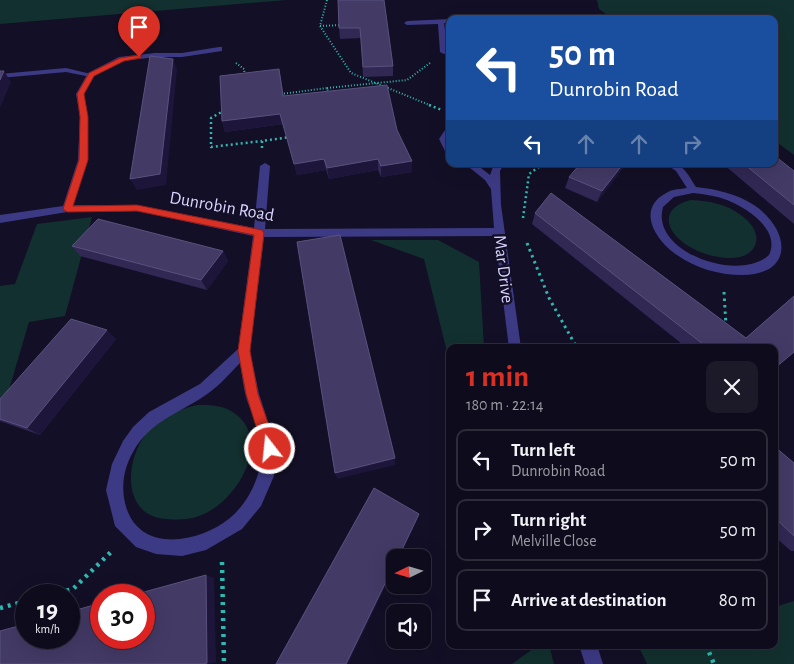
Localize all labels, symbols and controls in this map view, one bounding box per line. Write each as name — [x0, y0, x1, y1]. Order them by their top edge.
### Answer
pin — [118, 6, 160, 57]
icon: arrive — [125, 13, 153, 41]
icon: left — [466, 35, 531, 100]
text: 50 m — [549, 37, 616, 72]
text: Dunrobin Road — [549, 78, 679, 100]
icon: left — [519, 130, 547, 158]
icon: ahead — [572, 130, 600, 158]
icon: ahead — [625, 130, 653, 158]
icon: right — [678, 130, 706, 158]
street label: Dunrobin Road — [168, 189, 276, 225]
street label: Mar Drive — [490, 234, 516, 304]
button: close — [706, 361, 758, 413]
text: 1 min — [466, 362, 529, 392]
text: 180 m · 22:14 — [466, 397, 543, 413]
position arrow — [243, 422, 295, 474]
text: Turn left — [511, 441, 575, 460]
icon: left — [468, 446, 496, 474]
text: 50 m — [720, 451, 756, 470]
text: Dunrobin Road — [511, 463, 605, 479]
text: Turn right — [511, 511, 586, 530]
icon: right — [468, 516, 496, 544]
text: 50 m — [720, 521, 756, 540]
text: Melville Close — [511, 533, 597, 549]
north arrow — [386, 549, 431, 594]
map controls — [386, 549, 431, 649]
speed limit sign: 30 — [90, 584, 155, 649]
icon: arrive — [468, 586, 496, 614]
text: Arrive at destination — [511, 591, 667, 610]
text: 80 m — [719, 591, 756, 610]
text: 19 — [37, 598, 58, 623]
button: sound — [386, 604, 431, 649]
text: km/h — [35, 623, 60, 635]

